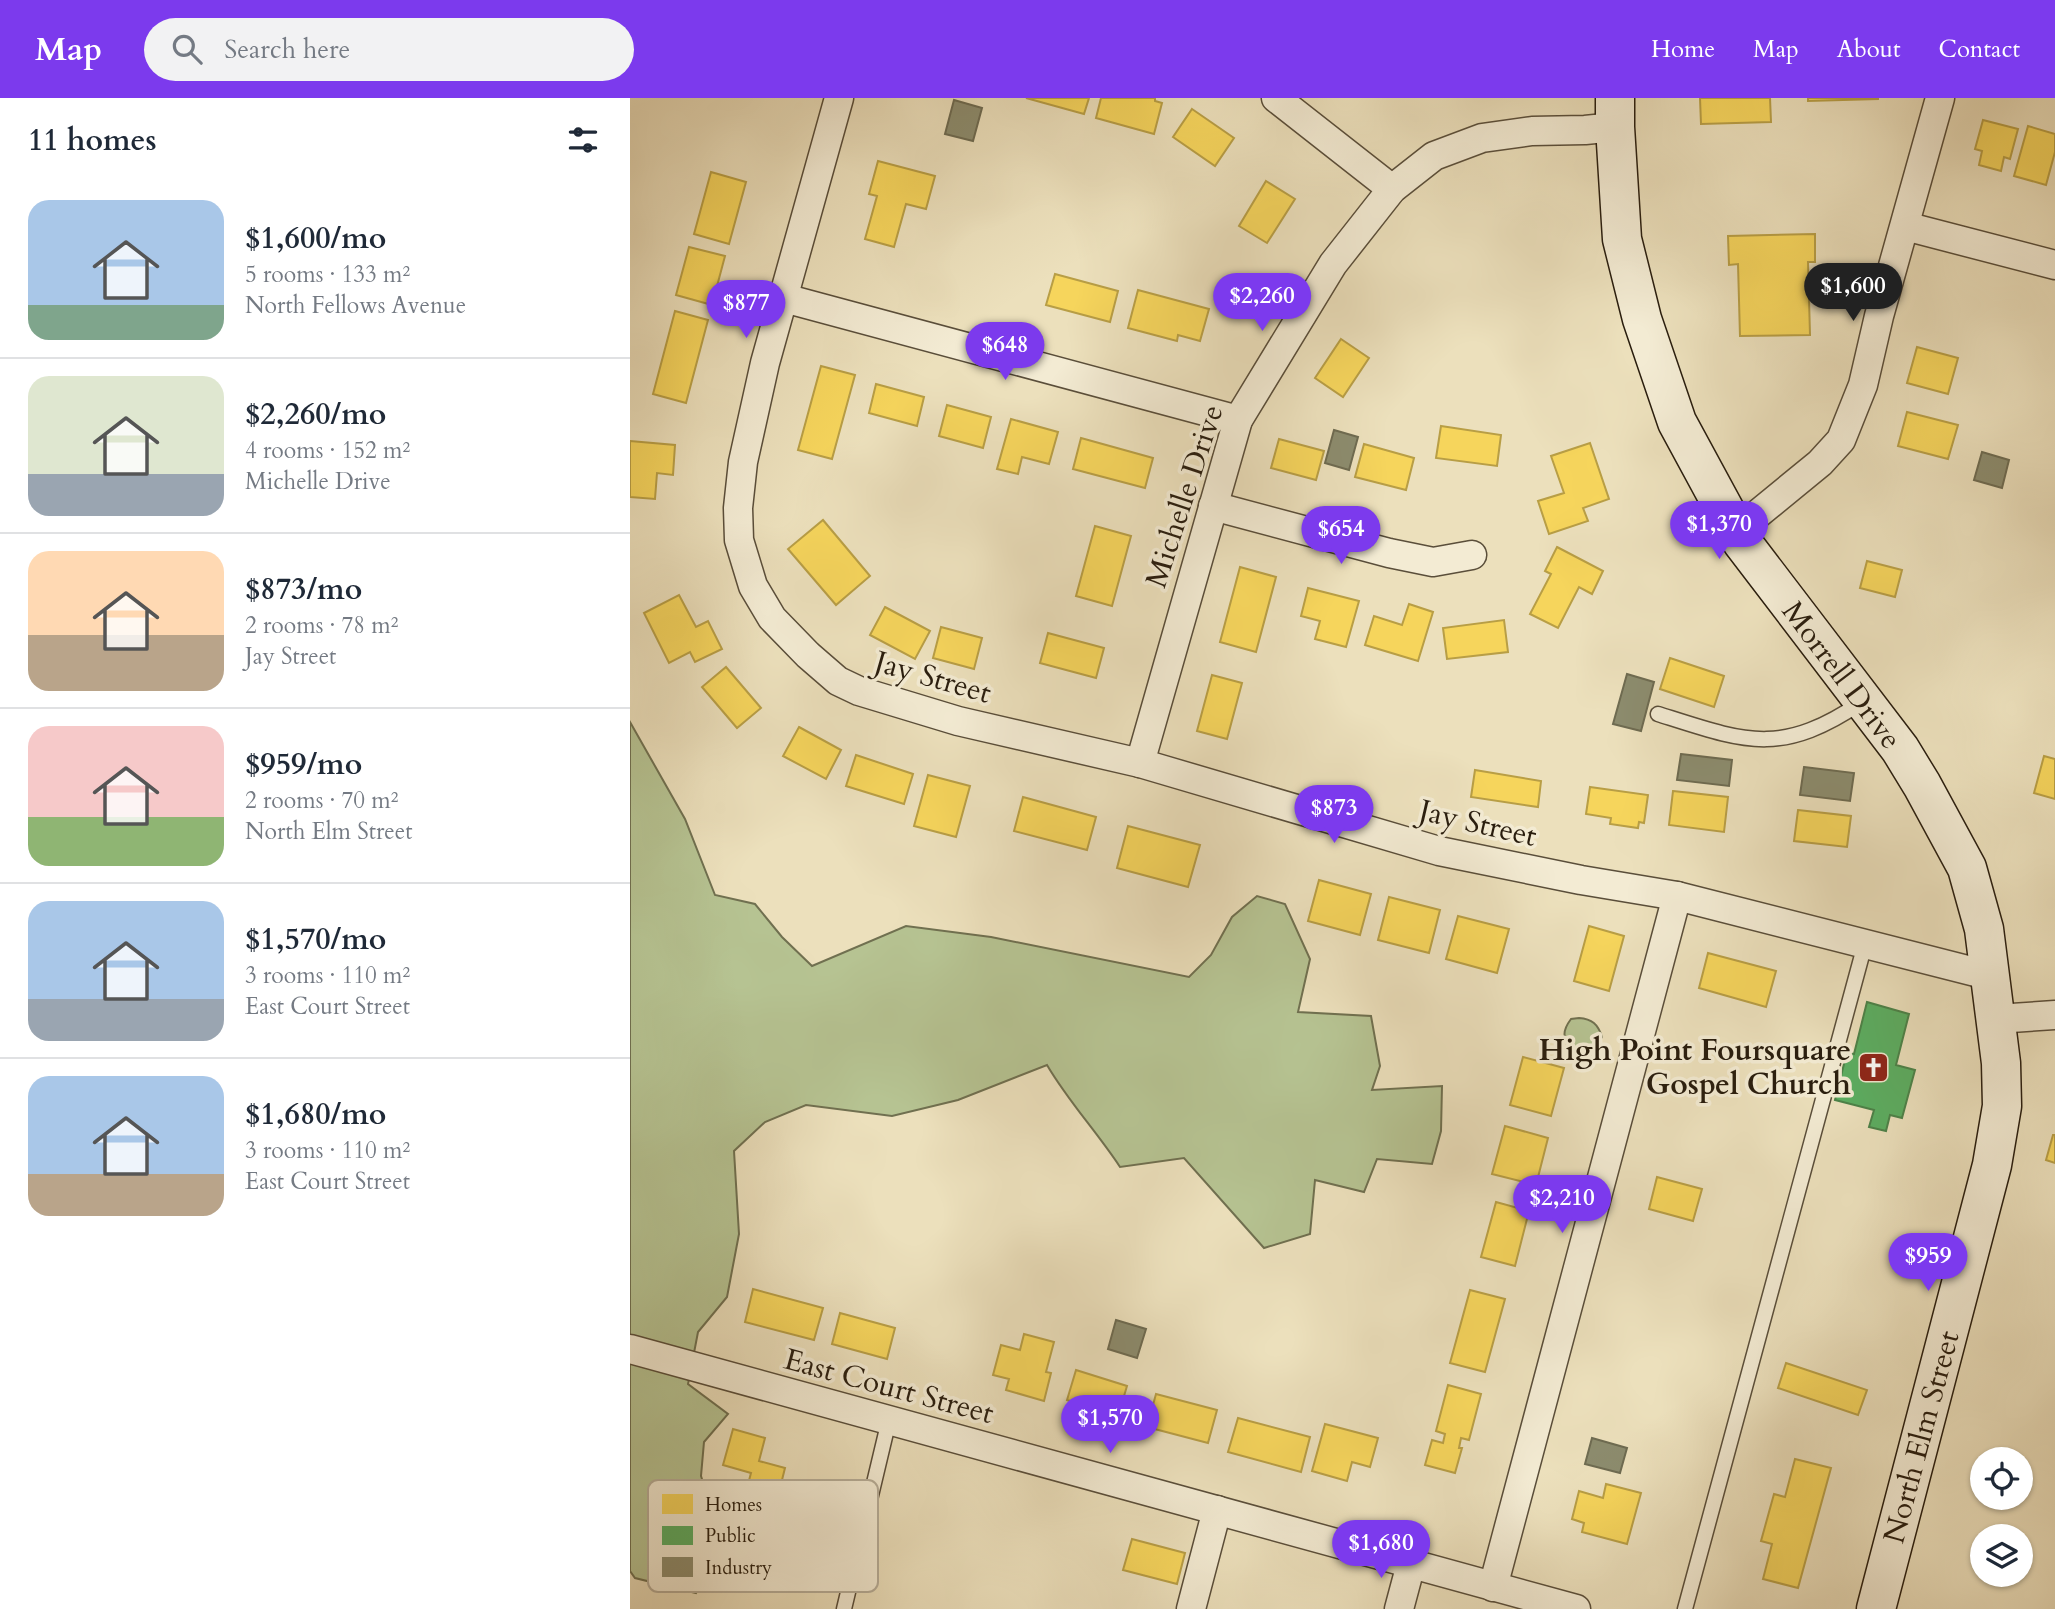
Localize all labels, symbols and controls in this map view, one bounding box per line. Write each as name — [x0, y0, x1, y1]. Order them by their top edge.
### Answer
search box — [144, 18, 634, 81]
text: Map — [35, 27, 102, 72]
icon: search — [168, 30, 206, 68]
text: Search here — [224, 32, 350, 67]
text: Home — [1651, 33, 1715, 66]
text: Map — [1753, 33, 1799, 66]
text: About — [1837, 33, 1901, 66]
text: Contact — [1939, 33, 2020, 66]
text: 11 homes — [28, 120, 157, 161]
icon: filters — [564, 121, 602, 159]
text: $1,600/mo — [245, 218, 386, 259]
icon: home — [84, 228, 168, 312]
text: 5 rooms · 133 m² — [245, 259, 410, 290]
pin: $1,600 — [1796, 264, 1910, 323]
text: $1,600 — [1820, 270, 1886, 301]
pin: $2,260 — [1205, 274, 1319, 333]
pin: $877 — [705, 280, 787, 340]
text: $2,260 — [1229, 280, 1295, 311]
text: $877 — [722, 287, 770, 318]
text: North Fellows Avenue — [245, 290, 466, 321]
pin: $648 — [964, 322, 1046, 382]
text: $648 — [981, 329, 1029, 360]
text: $2,260/mo — [245, 394, 386, 435]
street label: Michelle Drive — [1136, 399, 1233, 593]
icon: home — [84, 404, 168, 488]
text: 4 rooms · 152 m² — [245, 435, 410, 466]
text: Michelle Drive — [245, 466, 391, 497]
pin: $1,370 — [1662, 502, 1776, 561]
pin: $654 — [1300, 506, 1382, 566]
text: $1,370 — [1686, 508, 1752, 539]
text: $654 — [1317, 513, 1365, 544]
text: $873/mo — [245, 569, 362, 610]
icon: home — [84, 579, 168, 663]
street label: Morrell Drive — [1772, 593, 1911, 758]
text: 2 rooms · 78 m² — [245, 610, 398, 641]
street label: Jay Street — [866, 640, 996, 714]
text: Jay Street — [245, 641, 336, 672]
text: $959/mo — [245, 744, 362, 785]
icon: home — [84, 754, 168, 838]
text: 2 rooms · 70 m² — [245, 785, 398, 816]
pin: $873 — [1293, 786, 1375, 845]
street label: Jay Street — [1411, 789, 1541, 857]
text: $873 — [1310, 792, 1358, 823]
text: North Elm Street — [245, 816, 413, 847]
text: $1,570/mo — [245, 919, 386, 960]
icon: home — [84, 929, 168, 1013]
text: 3 rooms · 110 m² — [245, 960, 410, 991]
text: East Court Street — [245, 991, 410, 1022]
place label: High Point Foursquare Gospel Church — [1539, 1030, 1851, 1105]
church icon: High Point Foursquare Gospel Church — [1857, 1050, 1891, 1084]
text: $1,680/mo — [245, 1094, 386, 1135]
icon: home — [84, 1104, 168, 1188]
text: 3 rooms · 110 m² — [245, 1135, 410, 1166]
text: East Court Street — [245, 1166, 410, 1197]
pin: $2,210 — [1505, 1176, 1619, 1235]
text: $2,210 — [1529, 1182, 1595, 1213]
pin: $959 — [1887, 1234, 1969, 1293]
text: $959 — [1904, 1240, 1952, 1271]
street label: North Elm Street — [1873, 1326, 1970, 1548]
street label: East Court Street — [780, 1339, 999, 1434]
pin: $1,570 — [1053, 1396, 1167, 1455]
text: $1,570 — [1077, 1402, 1143, 1433]
map controls — [1970, 1447, 2033, 1587]
button: locate — [1970, 1447, 2033, 1510]
legend — [648, 1480, 878, 1592]
text: Homes — [705, 1492, 762, 1518]
pin: $1,680 — [1324, 1520, 1438, 1580]
text: Public — [705, 1523, 756, 1549]
button: layers — [1970, 1524, 2033, 1587]
text: $1,680 — [1348, 1527, 1414, 1558]
text: Industry — [705, 1555, 772, 1581]

